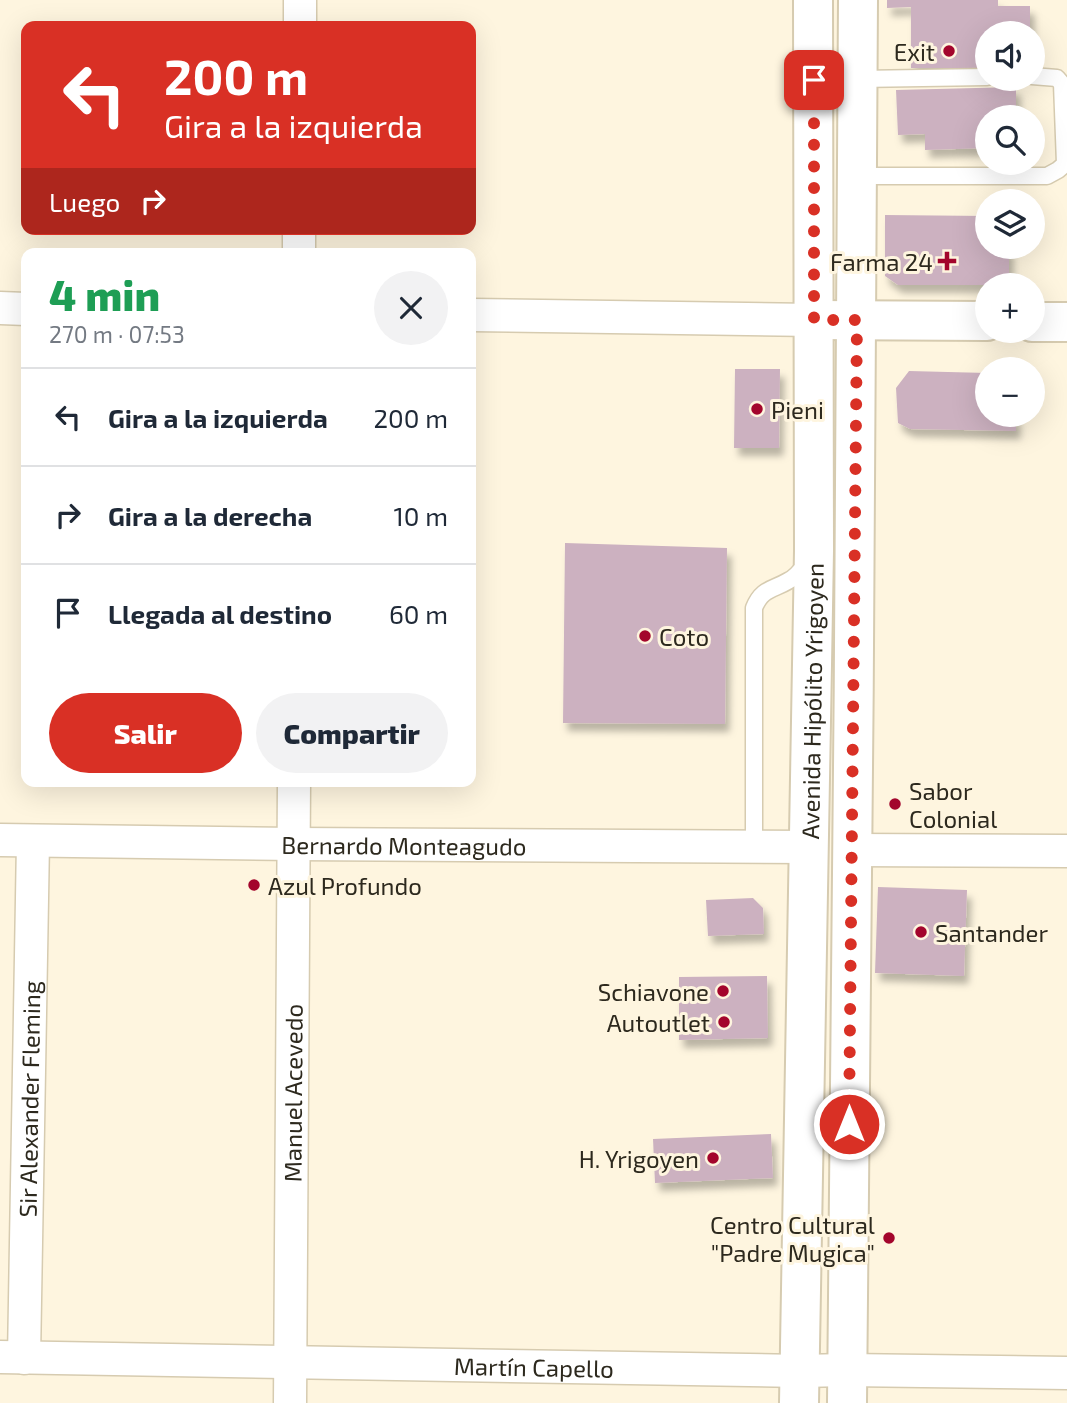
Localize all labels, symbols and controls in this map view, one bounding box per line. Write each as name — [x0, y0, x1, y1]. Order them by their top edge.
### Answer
map controls — [975, 21, 1045, 427]
button: sound — [975, 21, 1045, 91]
place label: Exit — [894, 37, 935, 66]
marker: Exit — [941, 43, 957, 59]
text: 200 m — [164, 46, 308, 105]
icon: left — [49, 49, 140, 140]
pin — [784, 50, 844, 110]
icon: arrive — [795, 61, 833, 99]
button: search — [975, 105, 1045, 175]
text: Gira a la izquierda — [164, 106, 423, 144]
icon: right — [134, 182, 172, 220]
text: Luego — [49, 186, 120, 217]
button: layers — [975, 189, 1045, 259]
place label: Farma 24 — [830, 247, 933, 276]
marker: Farma 24 — [939, 253, 955, 269]
text: 4 min — [49, 269, 160, 319]
button: close — [374, 271, 448, 345]
button: + — [975, 273, 1045, 343]
text: 270 m · 07:53 — [49, 320, 185, 348]
button: − — [975, 357, 1045, 427]
place label: Pieni — [771, 395, 824, 424]
icon: left — [49, 398, 87, 436]
marker: Pieni — [749, 401, 765, 417]
text: Gira a la izquierda — [108, 402, 328, 433]
text: 200 m — [373, 402, 448, 433]
icon: right — [49, 496, 87, 534]
text: Gira a la derecha — [108, 500, 312, 531]
text: 10 m — [393, 500, 448, 531]
street label: Avenida Hipólito Yrigoyen — [794, 563, 828, 840]
icon: arrive — [49, 594, 87, 632]
text: Llegada al destino — [108, 598, 332, 629]
text: 60 m — [389, 598, 448, 629]
place label: Coto — [659, 622, 709, 651]
marker: Coto — [637, 628, 653, 644]
button: Salir — [49, 693, 242, 773]
button: Compartir — [256, 693, 448, 773]
place label: Sabor Colonial — [909, 776, 997, 833]
marker: Sabor Colonial — [887, 796, 903, 812]
street label: Bernardo Monteagudo — [281, 829, 527, 860]
place label: Azul Profundo — [268, 871, 422, 900]
marker: Azul Profundo — [246, 877, 262, 893]
place label: Santander — [935, 918, 1048, 947]
marker: Santander — [913, 924, 929, 940]
place label: Schiavone — [598, 977, 709, 1006]
street label: Sir Alexander Fleming — [12, 981, 45, 1218]
marker: Schiavone — [715, 983, 731, 999]
street label: Manuel Acevedo — [277, 1004, 307, 1182]
place label: Autoutlet — [607, 1008, 710, 1037]
marker: Autoutlet — [716, 1014, 732, 1030]
position arrow — [812, 1087, 886, 1161]
place label: H. Yrigoyen — [579, 1144, 699, 1173]
marker: H. Yrigoyen — [705, 1150, 721, 1166]
place label: Centro Cultural "Padre Mugica" — [710, 1210, 875, 1267]
marker: Centro Cultural "Padre Mugica" — [881, 1230, 897, 1246]
street label: Martín Capello — [454, 1350, 614, 1382]

